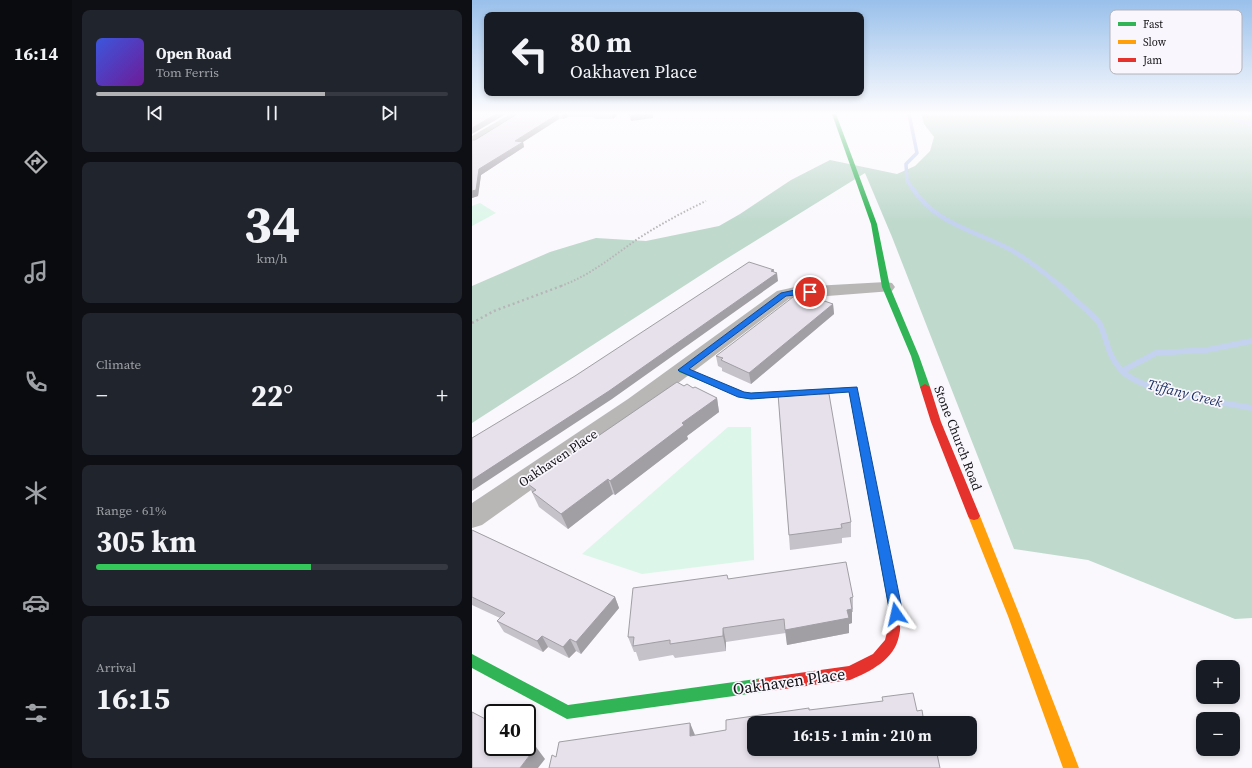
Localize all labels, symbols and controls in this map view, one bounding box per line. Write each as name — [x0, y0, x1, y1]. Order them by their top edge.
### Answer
legend — [1110, 10, 1242, 74]
text: Fast — [1143, 17, 1163, 32]
text: 80 m — [570, 23, 632, 61]
icon: left — [504, 28, 556, 80]
text: Slow — [1143, 35, 1167, 50]
text: 16:14 — [14, 41, 58, 66]
text: Open Road — [156, 43, 231, 64]
text: Jam — [1142, 53, 1162, 68]
text: Oakhaven Place — [570, 59, 697, 84]
text: Tom Ferris — [156, 64, 219, 81]
icon: previous — [144, 102, 166, 124]
icon: pause — [261, 102, 283, 124]
icon: next — [378, 102, 400, 124]
icon: directions — [22, 148, 50, 176]
text: 34 — [244, 188, 300, 259]
text: km/h — [257, 250, 287, 267]
icon: music — [22, 258, 50, 286]
pin — [793, 275, 827, 309]
icon: arrive — [799, 281, 821, 303]
text: Climate — [96, 356, 141, 373]
icon: phone — [22, 368, 50, 396]
water label: Tiffany Creek — [1145, 374, 1225, 412]
text: 22° — [251, 375, 293, 416]
text: − — [96, 380, 108, 410]
text: + — [436, 380, 448, 410]
street label: Stone Church Road — [930, 383, 986, 493]
street label: Oakhaven Place — [515, 425, 601, 491]
icon: climate — [22, 479, 50, 507]
text: Range · 61% — [96, 502, 167, 519]
text: 305 km — [96, 521, 196, 562]
icon: car — [22, 589, 50, 617]
position arrow — [875, 593, 917, 635]
text: Arrival — [96, 659, 136, 676]
map controls — [1196, 660, 1240, 756]
button: + — [1196, 660, 1240, 704]
street label: Oakhaven Place — [731, 662, 847, 700]
text: 16:15 — [96, 678, 170, 719]
icon: filters — [22, 699, 50, 727]
speed limit sign: 40 — [484, 704, 536, 756]
button: − — [1196, 712, 1240, 756]
text: 16:15 · 1 min · 210 m — [793, 725, 932, 746]

